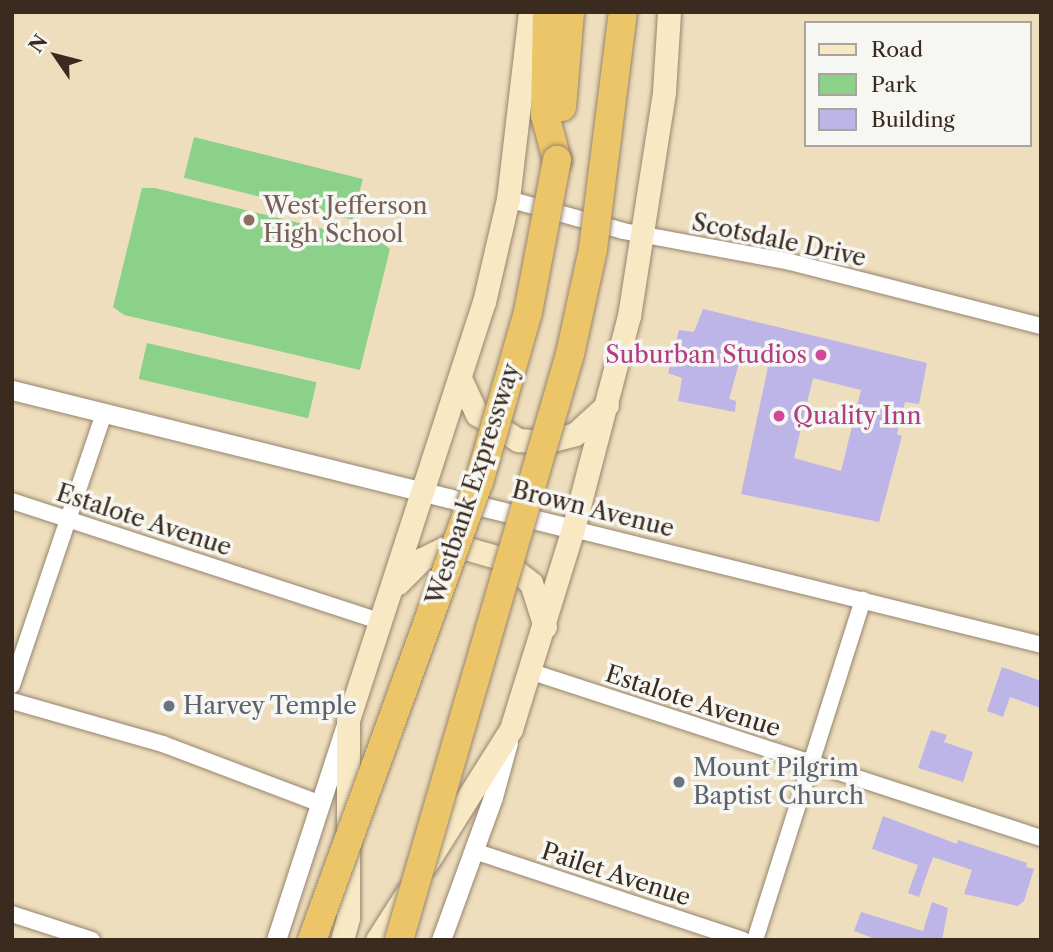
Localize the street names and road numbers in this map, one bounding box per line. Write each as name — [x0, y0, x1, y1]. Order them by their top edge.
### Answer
street label: Scotsdale Drive — [689, 207, 869, 273]
street label: Westbank Expressway — [420, 359, 526, 609]
street label: Brown Avenue — [508, 475, 678, 543]
street label: Estalote Avenue — [52, 478, 236, 562]
street label: Estalote Avenue — [601, 659, 785, 743]
street label: Pailet Avenue — [537, 836, 695, 912]

